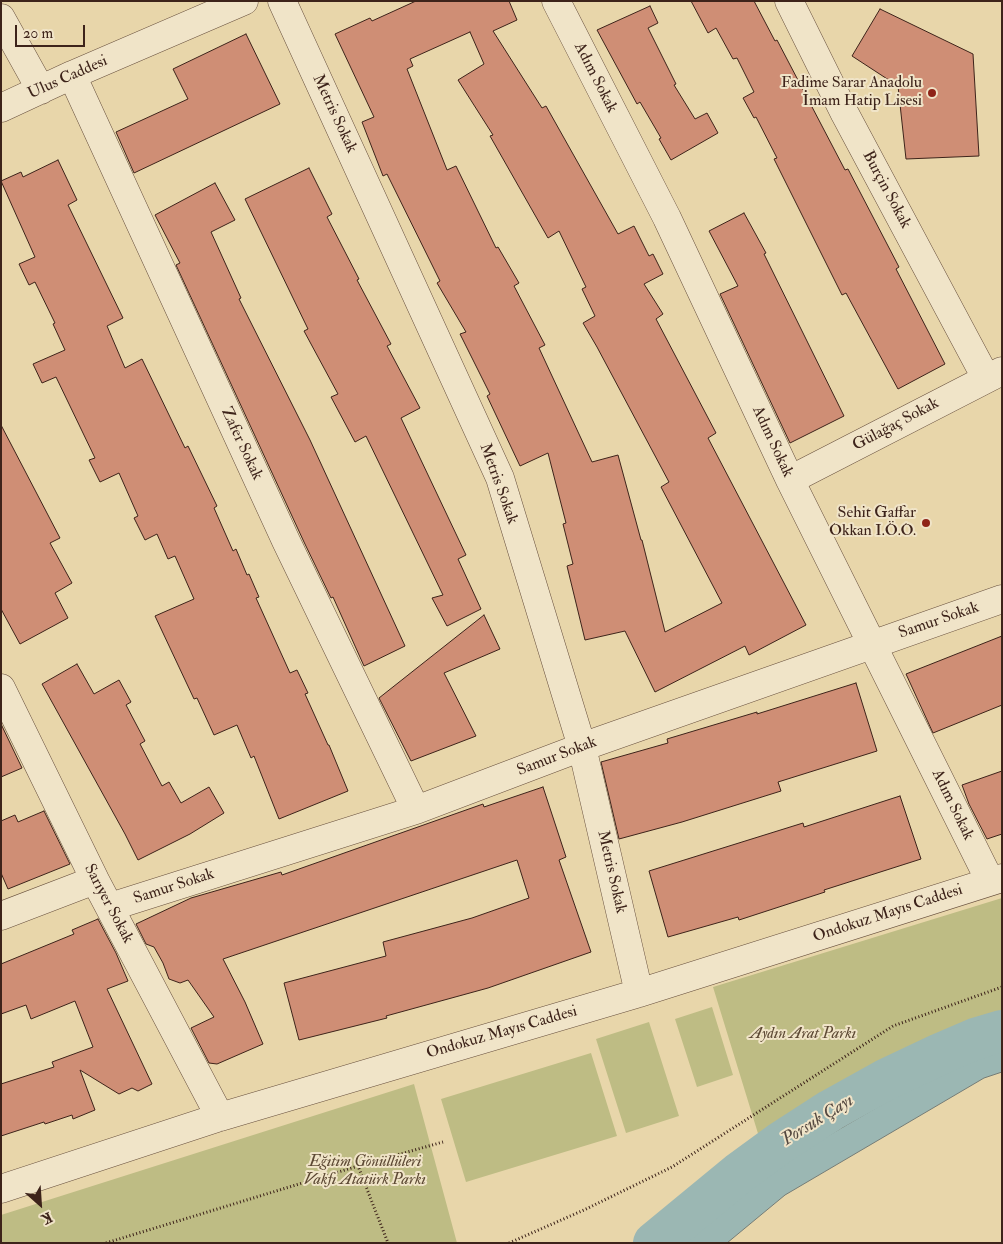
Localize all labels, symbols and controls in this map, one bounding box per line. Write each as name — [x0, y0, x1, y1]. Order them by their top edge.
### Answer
scale bar — [18, 15, 88, 47]
text: 20 m — [23, 24, 53, 43]
street label: Adım Sokak — [569, 40, 621, 116]
street label: Ulus Caddesi — [25, 52, 111, 104]
street label: Metris Sokak — [307, 72, 361, 156]
place label: Fadime Sarar Anadolu İmam Hatip Lisesi — [781, 74, 922, 112]
marker: Fadime Sarar Anadolu İmam Hatip Lisesi — [926, 87, 938, 99]
street label: Burçin Sokak — [858, 148, 914, 232]
street label: Gülağaç Sokak — [850, 394, 942, 456]
street label: Adım Sokak — [747, 403, 797, 481]
street label: Zafer Sokak — [216, 405, 266, 483]
street label: Metris Sokak — [475, 441, 521, 527]
place label: Sehit Gaffar Okkan I.Ö.O. — [829, 504, 916, 542]
marker: Sehit Gaffar Okkan I.Ö.O. — [920, 517, 932, 529]
street label: Samur Sokak — [896, 598, 982, 644]
street label: Samur Sokak — [515, 733, 599, 781]
street label: Adım Sokak — [927, 766, 977, 844]
street label: Metris Sokak — [592, 829, 630, 915]
street label: Sarıyer Sokak — [79, 861, 137, 947]
street label: Samur Sokak — [131, 865, 217, 909]
street label: Ondokuz Mayıs Caddesi — [811, 881, 965, 947]
street label: Ondokuz Mayıs Caddesi — [424, 1002, 580, 1064]
park label: Aydın Arat Parkı — [750, 1025, 856, 1045]
water label: Porsuk Çayı — [778, 1091, 858, 1151]
park label: Eğitim Gönüllüleri Vakfı Atatürk Parkı — [304, 1153, 426, 1191]
north arrow — [15, 1179, 65, 1229]
text: K — [39, 1208, 55, 1228]

